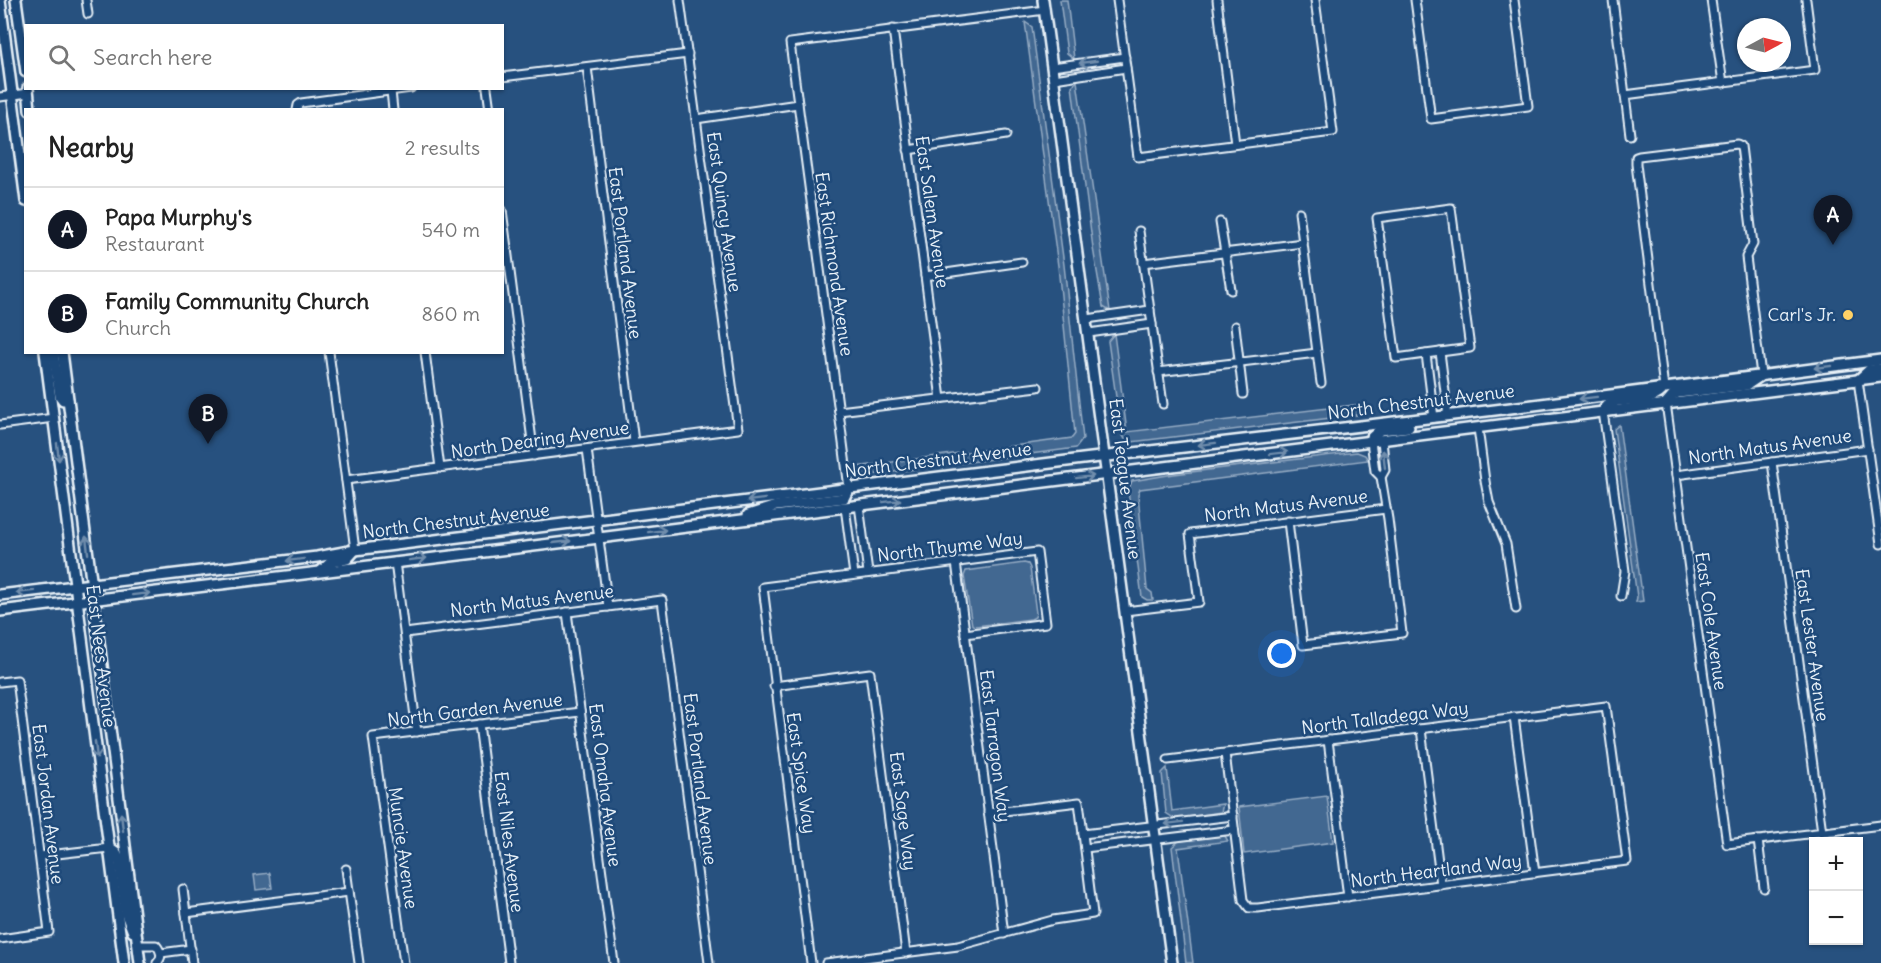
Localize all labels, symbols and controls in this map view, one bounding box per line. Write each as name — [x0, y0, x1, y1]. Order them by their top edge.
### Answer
north arrow — [1737, 18, 1791, 72]
search box — [24, 24, 504, 90]
icon: search — [45, 41, 78, 74]
text: Search here — [93, 43, 212, 71]
one-way arrow — [1079, 56, 1099, 67]
street label: East Quincy Avenue — [702, 130, 747, 294]
text: Nearby — [48, 131, 134, 164]
street label: East Salem Avenue — [910, 134, 955, 290]
text: 2 results — [405, 135, 480, 160]
street label: East Portland Avenue — [604, 166, 647, 340]
street label: East Richmond Avenue — [810, 170, 859, 357]
pin: A — [1814, 196, 1852, 245]
text: Papa Murphy's — [105, 203, 252, 231]
text: A — [61, 217, 74, 242]
text: 540 m — [421, 217, 480, 242]
text: Restaurant — [105, 231, 204, 256]
text: Family Community Church — [105, 287, 369, 315]
text: B — [61, 301, 74, 326]
text: 860 m — [421, 301, 480, 326]
place label: Carl's Jr. — [1768, 303, 1836, 326]
marker: Carl's Jr. — [1841, 308, 1855, 322]
text: Church — [105, 315, 171, 340]
one-way arrow — [1813, 362, 1833, 373]
street label: North Chestnut Avenue — [1326, 379, 1516, 424]
one-way arrow — [1579, 393, 1598, 404]
pin: B — [188, 394, 228, 444]
street label: East Teague Avenue — [1104, 397, 1147, 561]
street label: North Dearing Avenue — [449, 416, 631, 463]
street label: North Matus Avenue — [1687, 424, 1853, 469]
street label: North Chestnut Avenue — [843, 437, 1033, 482]
one-way arrow — [1197, 439, 1217, 450]
one-way arrow — [53, 442, 64, 462]
one-way arrow — [1268, 447, 1288, 458]
one-way arrow — [1378, 449, 1389, 469]
one-way arrow — [1075, 471, 1095, 482]
street label: North Matus Avenue — [1203, 484, 1369, 527]
one-way arrow — [746, 495, 766, 506]
one-way arrow — [881, 496, 901, 507]
street label: North Chestnut Avenue — [361, 498, 551, 543]
one-way arrow — [646, 525, 666, 536]
street label: North Thyme Way — [876, 526, 1024, 567]
one-way arrow — [81, 536, 92, 555]
one-way arrow — [552, 536, 572, 547]
street label: East Cole Avenue — [1690, 550, 1733, 691]
one-way arrow — [408, 553, 428, 564]
one-way arrow — [286, 555, 306, 566]
street label: East Lester Avenue — [1790, 567, 1835, 723]
street label: North Matus Avenue — [449, 579, 615, 622]
street label: East Nees Avenue — [81, 583, 122, 729]
one-way arrow — [15, 586, 35, 597]
one-way arrow — [131, 588, 151, 599]
your location — [1267, 639, 1296, 668]
street label: East Tarragon Way — [975, 668, 1016, 823]
street label: North Garden Avenue — [386, 687, 564, 732]
street label: East Portland Avenue — [679, 692, 722, 866]
street label: North Talladega Way — [1300, 696, 1470, 739]
street label: East Omaha Avenue — [584, 702, 627, 868]
street label: East Spice Way — [782, 711, 821, 835]
street label: East Jordan Avenue — [27, 722, 70, 885]
one-way arrow — [91, 739, 102, 759]
street label: East Sage Way — [885, 750, 922, 872]
street label: East Niles Avenue — [489, 770, 530, 914]
street label: Muncie Avenue — [384, 785, 423, 910]
one-way arrow — [116, 812, 127, 832]
one-way arrow — [1165, 818, 1185, 829]
map controls — [1809, 837, 1863, 945]
button: + — [1809, 837, 1863, 891]
street label: North Heartland Way — [1349, 849, 1523, 892]
button: − — [1809, 891, 1863, 945]

